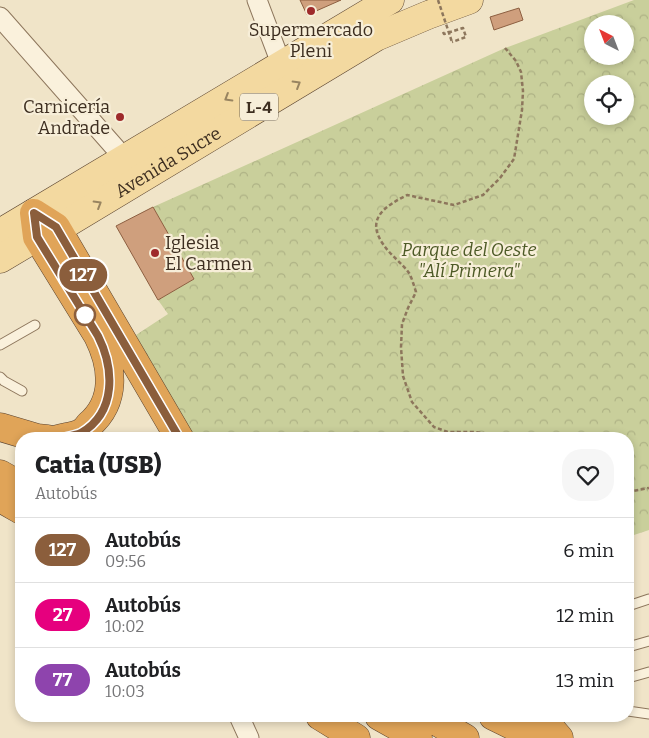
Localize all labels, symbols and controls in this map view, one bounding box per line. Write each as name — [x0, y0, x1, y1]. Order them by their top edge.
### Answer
marker: Supermercado Pleni — [305, 5, 317, 17]
north arrow — [584, 15, 634, 65]
map controls — [584, 15, 634, 125]
place label: Supermercado Pleni — [249, 19, 373, 62]
button: locate — [584, 75, 634, 125]
one-way arrow — [292, 80, 301, 90]
one-way arrow — [224, 91, 233, 101]
road number: L-4 — [240, 94, 278, 120]
place label: Carnicería Andrade — [23, 96, 110, 139]
marker: Carnicería Andrade — [114, 111, 126, 123]
street label: Avenida Sucre — [111, 122, 225, 203]
one-way arrow — [93, 201, 102, 211]
place label: Iglesia El Carmen — [165, 232, 253, 275]
park label: Parque del Oeste "Alí Primera" — [401, 239, 537, 282]
marker: Iglesia El Carmen — [149, 247, 161, 259]
line badge: 127 — [54, 259, 112, 291]
text: 127 — [69, 264, 97, 286]
unlabelled marker — [74, 304, 96, 326]
button: heart — [562, 449, 614, 501]
text: Catia (USB) — [35, 451, 161, 479]
text: Autobús — [35, 484, 97, 503]
text: Autobús — [105, 529, 181, 552]
text: 127 — [49, 539, 76, 561]
text: 6 min — [563, 539, 614, 562]
text: 09:56 — [105, 552, 146, 571]
text: Autobús — [105, 594, 181, 617]
text: 27 — [53, 604, 72, 626]
text: 12 min — [556, 604, 614, 627]
text: 10:02 — [105, 617, 144, 636]
text: Autobús — [105, 659, 181, 682]
text: 77 — [53, 669, 72, 691]
text: 13 min — [556, 669, 614, 692]
text: 10:03 — [105, 682, 145, 701]

